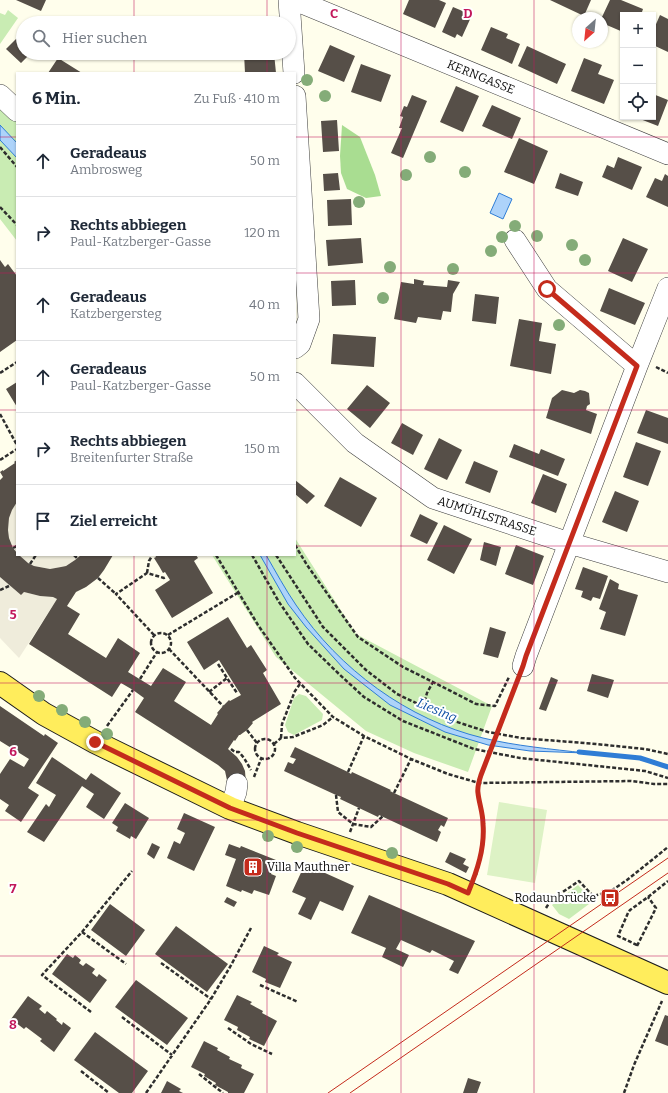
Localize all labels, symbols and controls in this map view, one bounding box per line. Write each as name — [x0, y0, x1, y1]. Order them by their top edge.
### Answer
text: C — [330, 6, 338, 21]
text: D — [463, 6, 473, 21]
north arrow — [572, 12, 608, 48]
map controls — [620, 12, 656, 120]
button: + — [620, 12, 656, 48]
search box — [16, 16, 296, 60]
icon: search — [30, 27, 52, 49]
text: Hier suchen — [62, 29, 147, 47]
button: − — [620, 48, 656, 84]
street label: KERNGASSE — [445, 57, 517, 97]
button: locate — [620, 84, 656, 120]
text: 6 Min. — [32, 88, 81, 109]
text: Zu Fuß · 410 m — [194, 91, 280, 106]
text: Geradeaus — [70, 144, 147, 162]
icon: ahead — [32, 150, 54, 172]
text: 50 m — [250, 153, 280, 168]
text: Ambrosweg — [70, 162, 142, 177]
text: Rechts abbiegen — [70, 216, 186, 234]
icon: right — [32, 222, 54, 244]
text: 120 m — [244, 225, 280, 240]
text: Paul-Katzberger-Gasse — [70, 234, 211, 249]
route start — [538, 280, 556, 298]
text: Geradeaus — [70, 288, 147, 306]
icon: ahead — [32, 294, 54, 316]
text: 40 m — [249, 297, 280, 312]
text: Katzbergersteg — [70, 306, 162, 321]
text: Geradeaus — [70, 360, 147, 378]
icon: ahead — [32, 366, 54, 388]
text: 50 m — [250, 369, 280, 384]
text: Paul-Katzberger-Gasse — [70, 378, 211, 393]
text: Rechts abbiegen — [70, 432, 186, 450]
icon: right — [32, 438, 54, 460]
text: 150 m — [244, 441, 280, 456]
text: Breitenfurter Straße — [70, 450, 193, 465]
street label: AUMÜHLSTRASSE — [436, 492, 538, 539]
icon: arrive — [32, 510, 54, 532]
text: Ziel erreicht — [70, 512, 158, 530]
text: 5 — [9, 607, 17, 622]
water label: Liesing — [415, 695, 459, 725]
route end — [86, 733, 104, 751]
text: 6 — [9, 744, 17, 759]
building icon: Villa Mauthner — [242, 856, 264, 878]
place label: Villa Mauthner — [267, 860, 350, 874]
text: 7 — [10, 881, 17, 896]
bus stop icon: Rodaunbrücke — [599, 887, 621, 909]
place label: Rodaunbrücke — [514, 891, 596, 905]
text: 8 — [9, 1017, 17, 1032]

